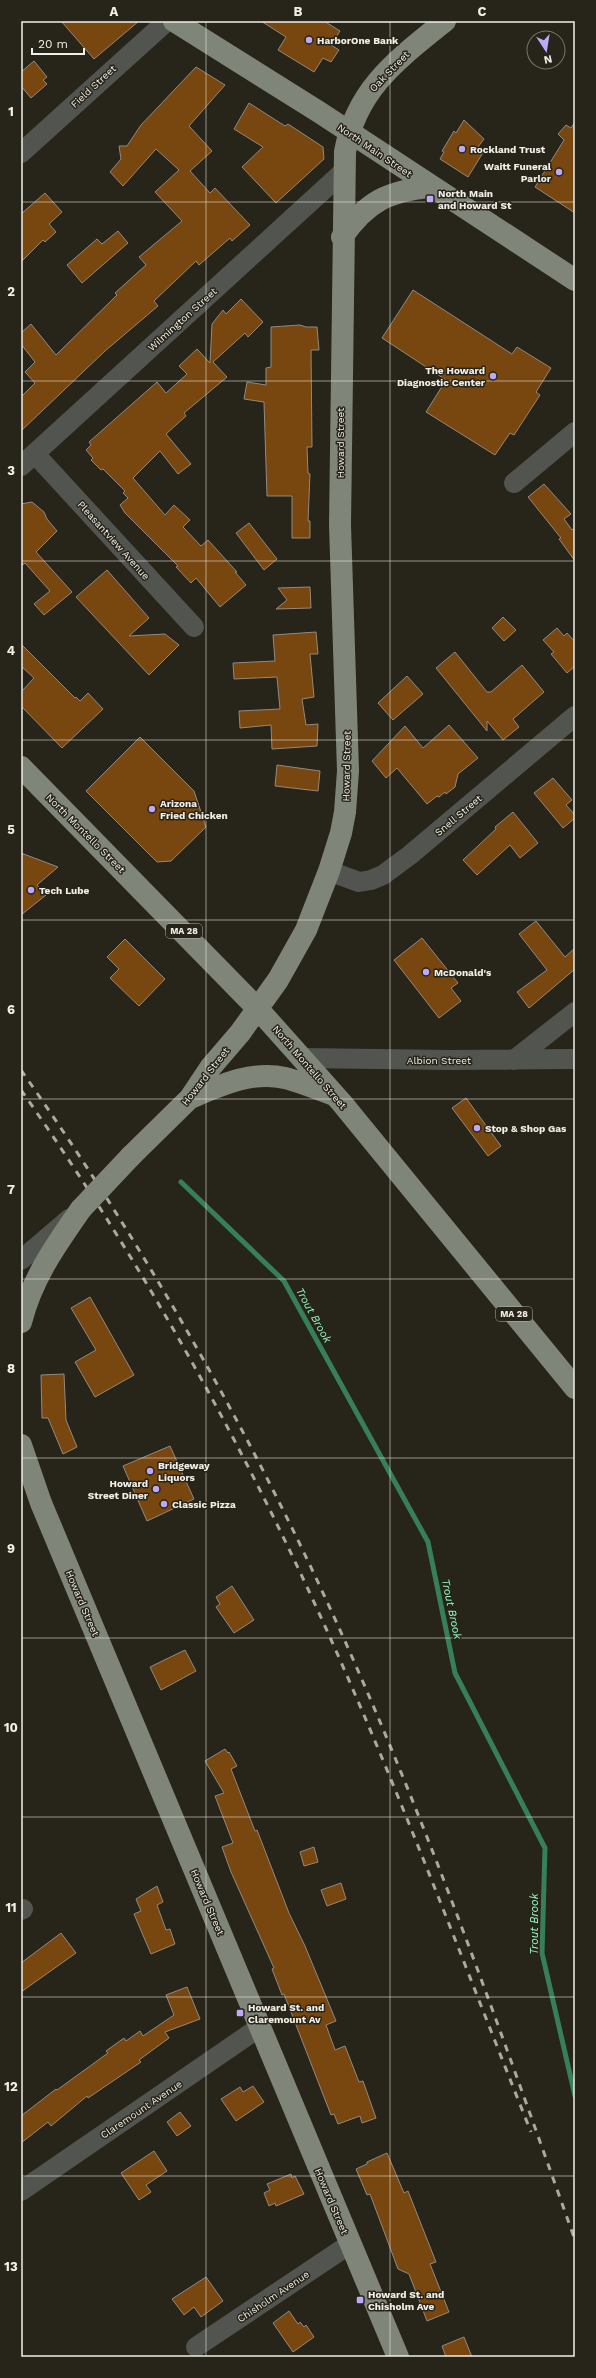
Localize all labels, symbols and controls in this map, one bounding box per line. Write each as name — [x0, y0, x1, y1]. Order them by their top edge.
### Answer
text: A — [110, 4, 119, 19]
text: B — [294, 4, 303, 19]
text: C — [478, 4, 487, 19]
scale bar — [32, 30, 84, 56]
north arrow — [526, 30, 566, 70]
marker: HarborOne Bank — [304, 35, 314, 45]
place label: HarborOne Bank — [317, 35, 399, 46]
text: 20 m — [38, 37, 68, 51]
street label: Oak Street — [367, 48, 412, 94]
text: N — [543, 52, 553, 66]
street label: Field Street — [69, 62, 119, 110]
text: 1 — [8, 104, 14, 119]
street label: North Main Street — [335, 121, 415, 180]
marker: Rockland Trust — [457, 144, 467, 154]
place label: Rockland Trust — [470, 144, 546, 155]
place label: Waitt Funeral Parlor — [484, 161, 552, 184]
marker: Waitt Funeral Parlor — [554, 167, 564, 177]
place label: North Main and Howard St — [438, 188, 512, 211]
marker: North Main and Howard St — [425, 194, 435, 204]
text: 2 — [7, 284, 15, 299]
street label: Wilmington Street — [146, 285, 220, 353]
place label: The Howard Diagnostic Center — [397, 365, 486, 388]
marker: The Howard Diagnostic Center — [488, 371, 498, 381]
street label: Howard Street — [335, 407, 346, 478]
text: 3 — [7, 463, 15, 478]
street label: Pleasantview Avenue — [75, 499, 152, 582]
text: 4 — [7, 643, 16, 658]
street label: Howard Street — [340, 730, 353, 801]
street label: North Montello Street — [44, 792, 128, 876]
street label: Snell Street — [433, 792, 485, 838]
place label: Arizona Fried Chicken — [160, 798, 228, 821]
marker: Arizona Fried Chicken — [147, 804, 157, 814]
text: 5 — [7, 822, 15, 837]
marker: Tech Lube — [26, 885, 36, 895]
place label: Tech Lube — [39, 885, 90, 896]
road number: MA 28 — [166, 924, 202, 938]
marker: McDonald's — [421, 967, 431, 977]
place label: McDonald's — [434, 967, 492, 978]
text: 6 — [7, 1002, 15, 1017]
street label: North Montello Street — [270, 1023, 349, 1112]
street label: Howard Street — [179, 1044, 232, 1108]
street label: Albion Street — [407, 1055, 472, 1066]
marker: Stop & Shop Gas — [472, 1123, 482, 1133]
place label: Stop & Shop Gas — [485, 1123, 567, 1134]
text: 7 — [7, 1182, 15, 1197]
water label: Trout Brook — [293, 1285, 335, 1346]
road number: MA 28 — [496, 1307, 532, 1321]
text: 8 — [7, 1361, 15, 1376]
place label: Bridgeway Liquors — [158, 1460, 210, 1483]
marker: Bridgeway Liquors — [145, 1466, 155, 1476]
place label: Howard Street Diner — [88, 1478, 149, 1501]
marker: Howard Street Diner — [151, 1484, 161, 1494]
marker: Classic Pizza — [159, 1499, 169, 1509]
place label: Classic Pizza — [172, 1499, 236, 1510]
text: 9 — [7, 1541, 15, 1556]
street label: Howard Street — [64, 1568, 102, 1639]
water label: Trout Brook — [439, 1578, 464, 1641]
text: 10 — [4, 1720, 18, 1735]
street label: Howard Street — [189, 1867, 227, 1938]
water label: Trout Brook — [528, 1892, 541, 1955]
text: 11 — [5, 1900, 17, 1915]
place label: Howard St. and Claremount Av — [248, 2002, 324, 2025]
marker: Howard St. and Claremount Av — [235, 2008, 245, 2018]
street label: Claremount Avenue — [99, 2078, 184, 2141]
text: 12 — [4, 2079, 18, 2094]
street label: Howard Street — [313, 2166, 351, 2237]
text: 13 — [4, 2259, 18, 2274]
street label: Chisholm Avenue — [235, 2268, 311, 2324]
place label: Howard St. and Chisholm Ave — [368, 2289, 444, 2312]
marker: Howard St. and Chisholm Ave — [355, 2295, 365, 2305]

